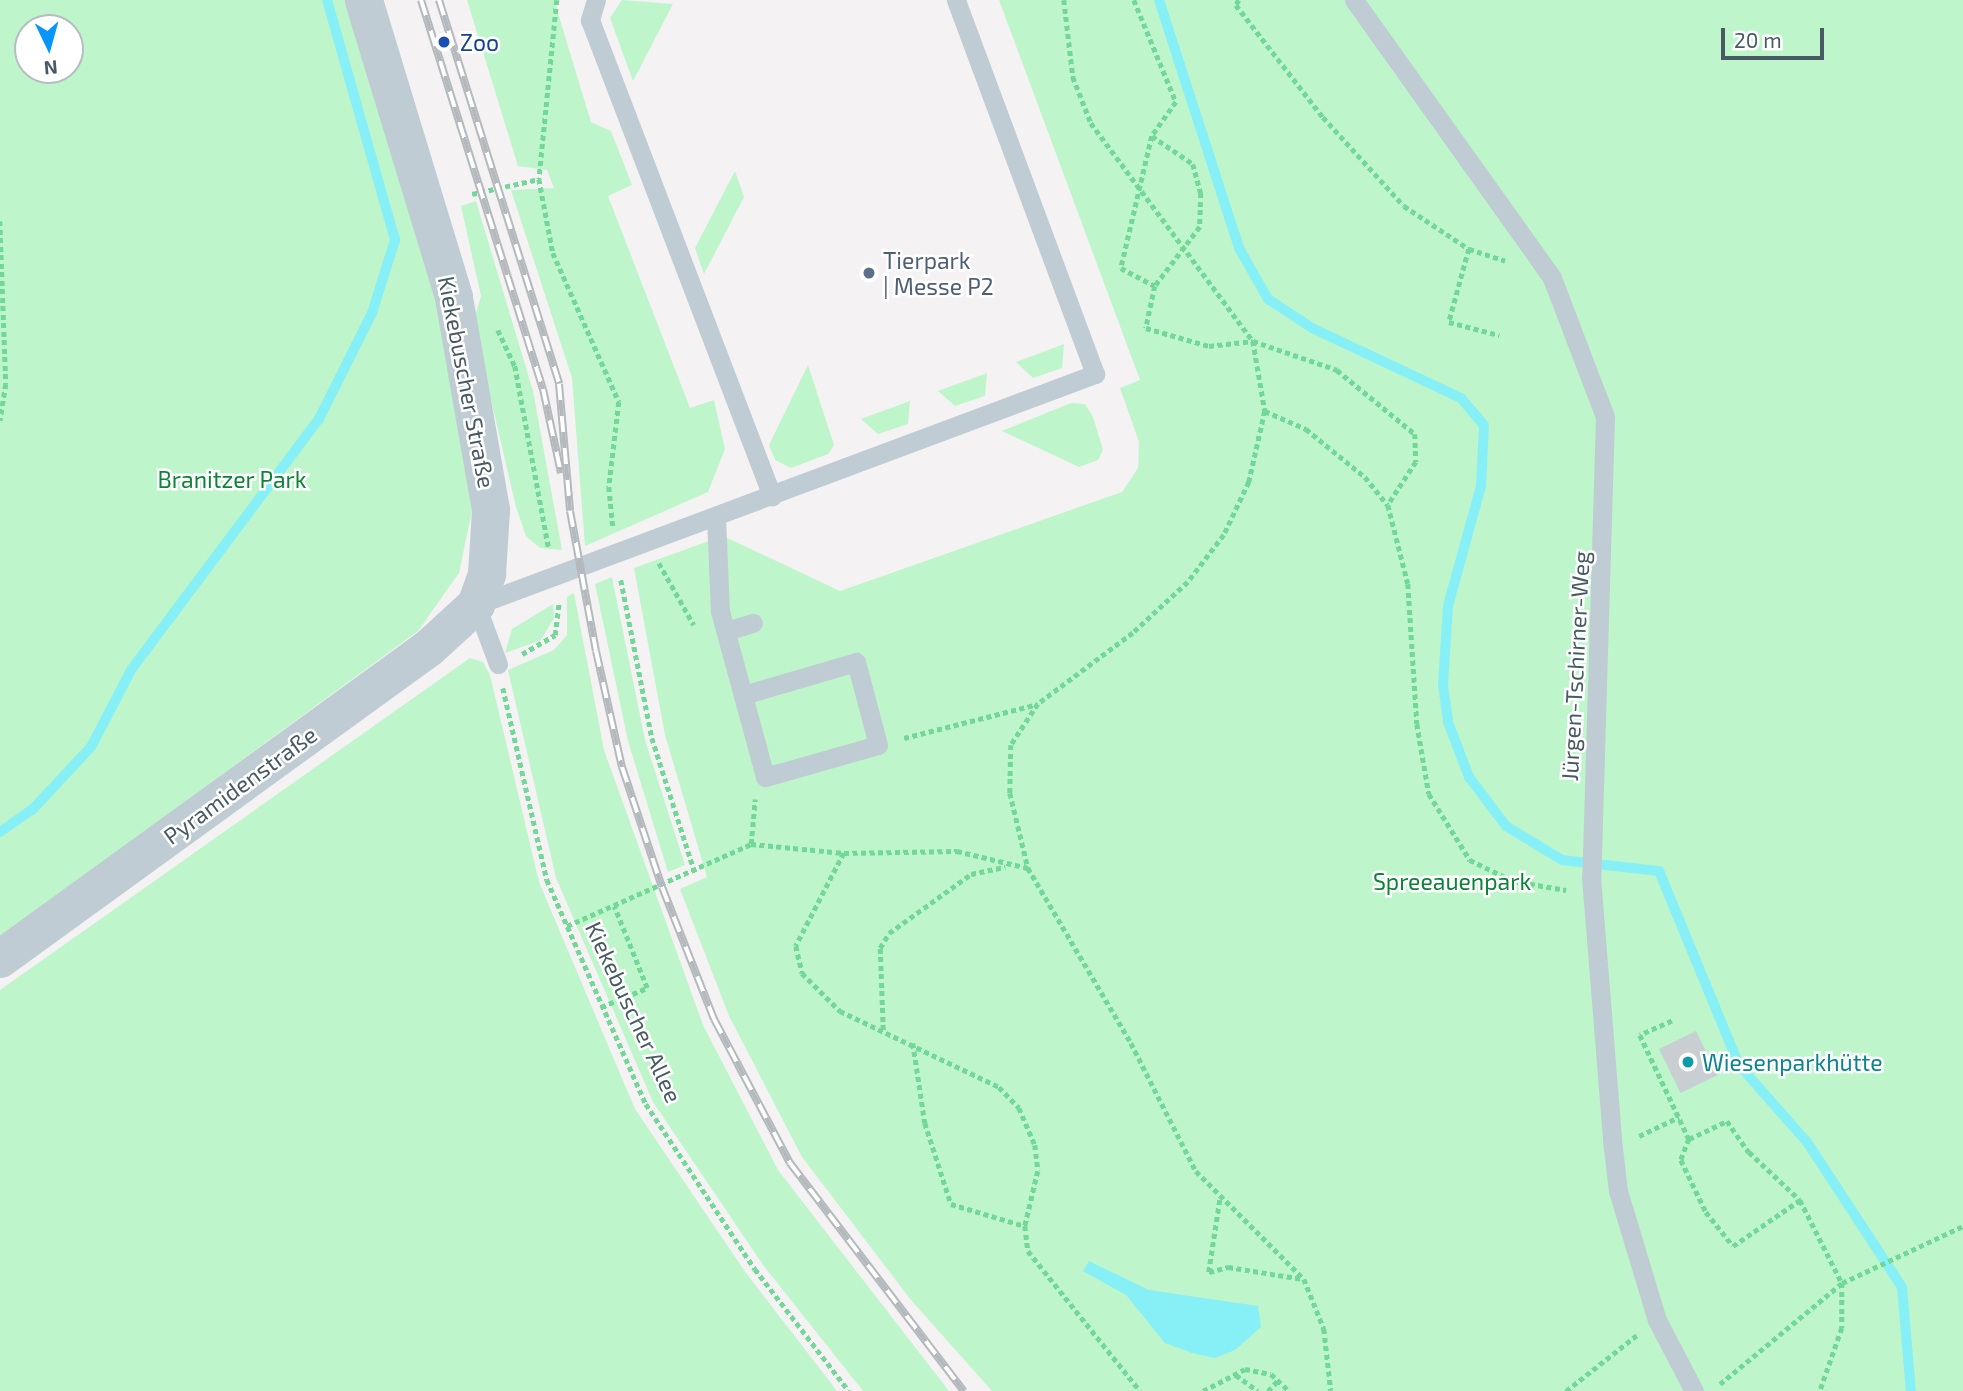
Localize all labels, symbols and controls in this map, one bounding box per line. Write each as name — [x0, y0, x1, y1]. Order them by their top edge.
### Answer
north arrow — [14, 14, 84, 84]
scale bar — [1725, 14, 1828, 58]
text: 20 m — [1734, 27, 1782, 52]
place label: Zoo — [460, 28, 499, 56]
marker: Zoo — [434, 32, 454, 52]
text: N — [43, 56, 59, 80]
place label: Tierpark | Messe P2 — [883, 246, 994, 300]
marker: Tierpark | Messe P2 — [861, 265, 877, 281]
street label: Kiekebuscher Straße — [433, 273, 501, 491]
park label: Branitzer Park — [157, 465, 307, 493]
street label: Jürgen-Tschirner-Weg — [1555, 550, 1595, 782]
street label: Pyramidenstraße — [158, 720, 322, 850]
park label: Spreeauenpark — [1373, 867, 1531, 895]
street label: Kiekebuscher Allee — [580, 917, 688, 1107]
place label: Wiesenparkhütte — [1702, 1048, 1883, 1076]
marker: Wiesenparkhütte — [1680, 1054, 1696, 1070]

